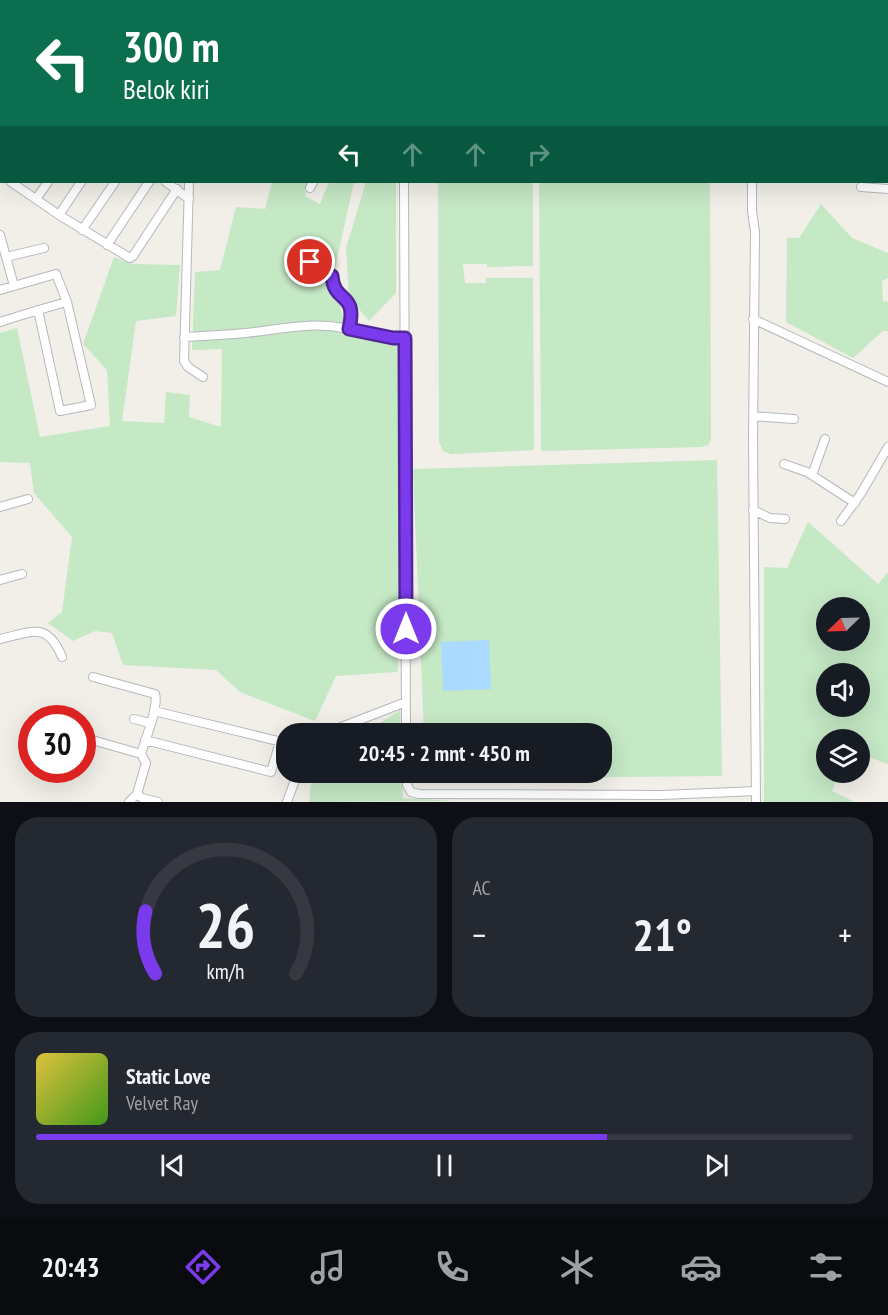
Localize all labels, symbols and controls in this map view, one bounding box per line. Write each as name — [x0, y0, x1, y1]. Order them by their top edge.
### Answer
text: 300 m — [123, 19, 220, 74]
icon: left — [24, 24, 102, 102]
text: Belok kiri — [123, 72, 210, 106]
icon: left — [333, 138, 366, 171]
icon: ahead — [396, 138, 429, 171]
icon: ahead — [459, 138, 492, 171]
icon: right — [522, 138, 555, 171]
pin — [284, 236, 335, 287]
icon: arrive — [293, 245, 326, 278]
position arrow — [374, 597, 438, 661]
north arrow — [816, 597, 870, 651]
map controls — [816, 597, 870, 783]
button: sound — [816, 663, 870, 717]
speed limit sign: 30 — [18, 705, 96, 783]
button: layers — [816, 729, 870, 783]
text: 20:45 · 2 mnt · 450 m — [358, 739, 530, 767]
text: AC — [473, 875, 491, 901]
text: 26 — [196, 884, 256, 965]
text: 21° — [633, 905, 692, 963]
text: − — [473, 913, 486, 956]
text: + — [838, 913, 852, 956]
text: km/h — [207, 957, 245, 985]
text: Static Love — [126, 1062, 211, 1090]
text: Velvet Ray — [126, 1090, 198, 1116]
icon: previous — [156, 1149, 189, 1182]
icon: pause — [428, 1149, 461, 1182]
icon: next — [700, 1149, 733, 1182]
icon: directions — [182, 1246, 224, 1288]
icon: music — [307, 1246, 349, 1288]
icon: phone — [431, 1246, 473, 1288]
icon: climate — [556, 1246, 598, 1288]
icon: car — [680, 1246, 722, 1288]
icon: filters — [805, 1246, 847, 1288]
text: 20:43 — [41, 1250, 100, 1284]

